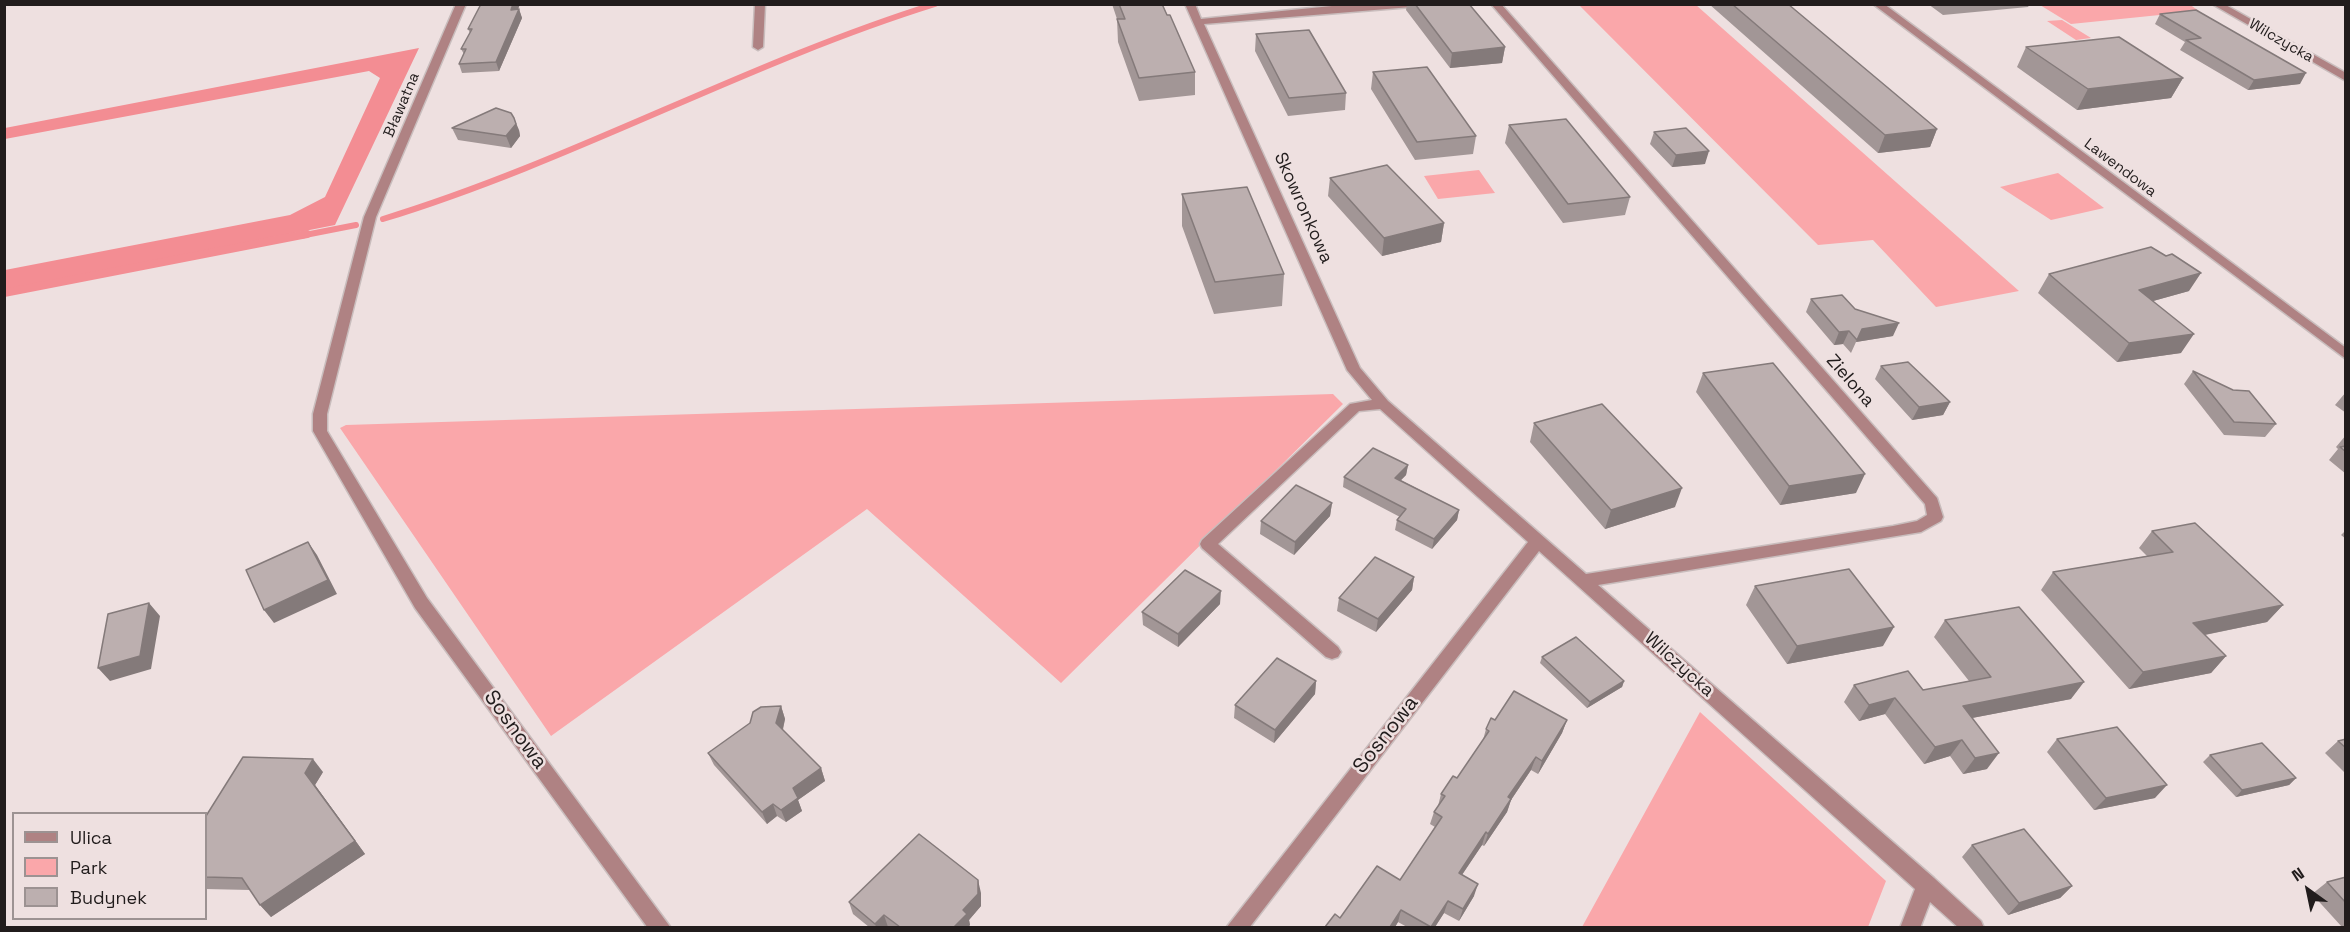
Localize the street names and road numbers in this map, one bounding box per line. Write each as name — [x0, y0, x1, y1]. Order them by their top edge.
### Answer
street label: Wilczycka — [2245, 15, 2317, 67]
street label: Bławatna — [380, 70, 424, 140]
street label: Lawendowa — [2080, 135, 2160, 201]
street label: Skowronkowa — [1269, 149, 1337, 267]
street label: Zielona — [1821, 350, 1879, 412]
street label: Wilczycka — [1640, 628, 1718, 702]
street label: Sosnowa — [478, 686, 552, 774]
street label: Sosnowa — [1348, 691, 1424, 779]

